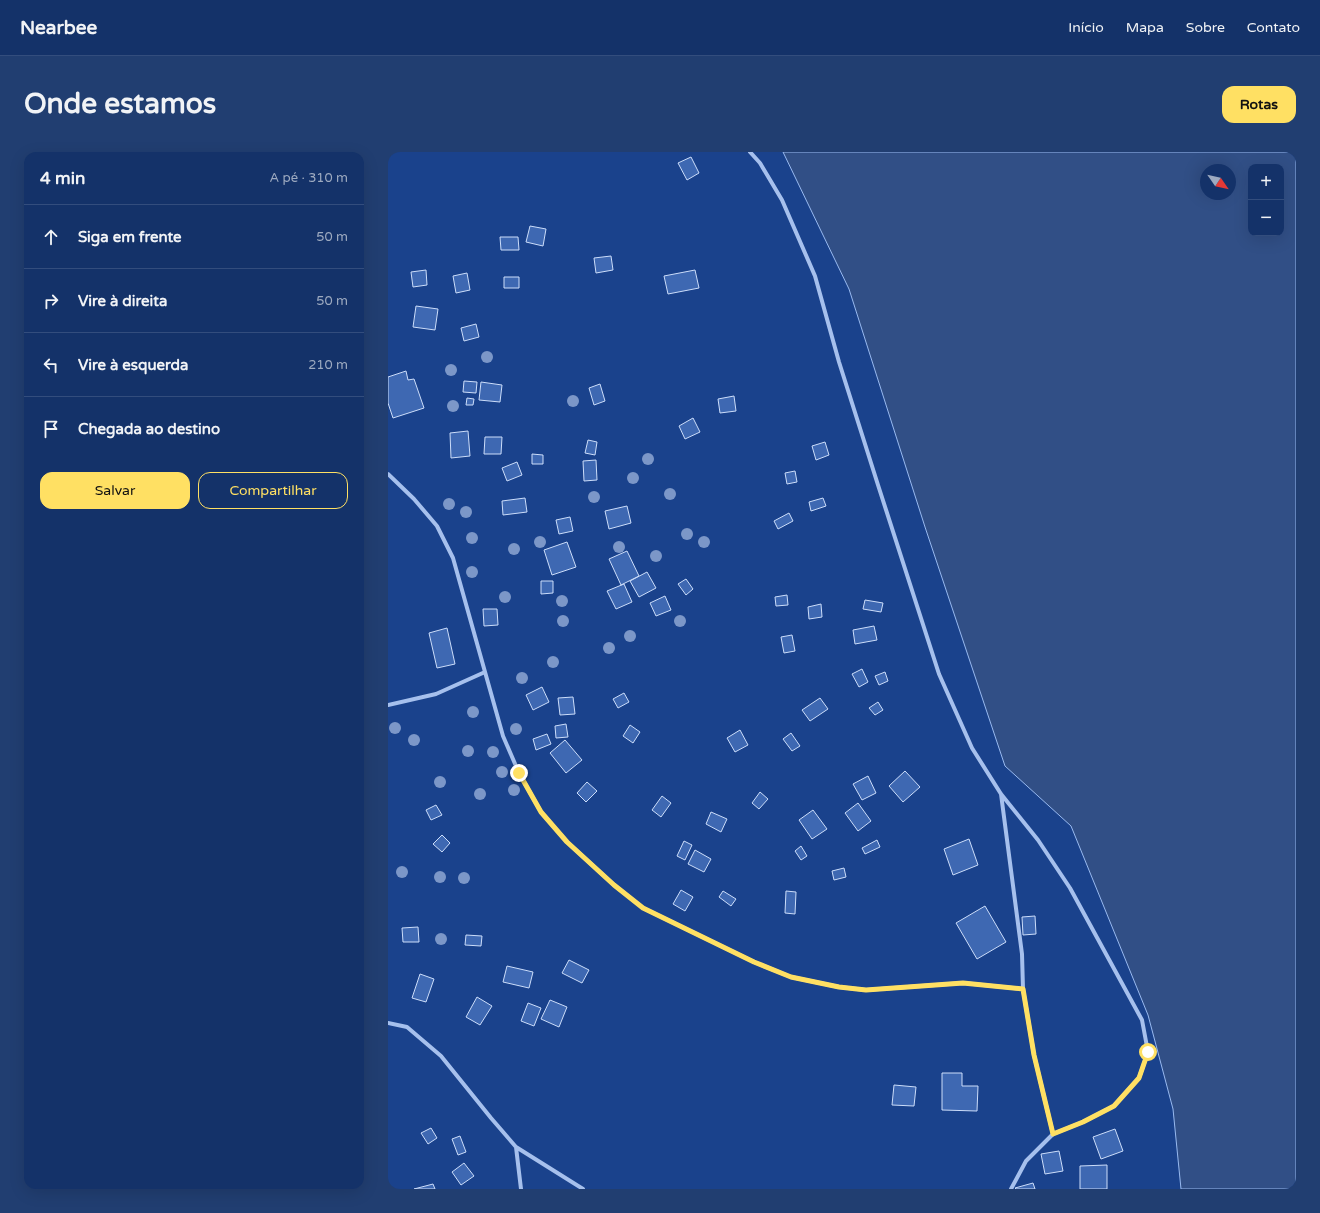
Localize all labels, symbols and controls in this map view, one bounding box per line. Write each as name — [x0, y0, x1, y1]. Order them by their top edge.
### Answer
text: Nearbee — [20, 17, 97, 39]
text: Início — [1068, 19, 1104, 36]
text: Mapa — [1126, 19, 1164, 36]
text: Sobre — [1186, 19, 1225, 36]
text: Contato — [1247, 19, 1300, 36]
button: Rotas — [1222, 86, 1296, 123]
text: Onde estamos — [24, 87, 216, 121]
north arrow — [1200, 164, 1236, 200]
map controls — [1248, 164, 1284, 236]
button: + — [1248, 164, 1284, 200]
text: 4 min — [40, 168, 85, 189]
text: A pé · 310 m — [269, 170, 348, 186]
button: − — [1248, 200, 1284, 236]
icon: ahead — [40, 226, 62, 248]
text: Siga em frente — [78, 228, 182, 246]
text: 50 m — [316, 229, 348, 245]
icon: right — [40, 290, 62, 312]
text: Vire à direita — [78, 292, 167, 310]
text: 50 m — [316, 293, 348, 309]
icon: left — [40, 354, 62, 376]
text: Vire à esquerda — [78, 356, 188, 374]
text: 210 m — [308, 357, 348, 373]
icon: arrive — [40, 418, 62, 440]
text: Chegada ao destino — [78, 420, 220, 438]
button: Salvar — [40, 472, 190, 509]
button: Compartilhar — [198, 472, 348, 509]
route end — [510, 764, 528, 782]
route start — [1139, 1043, 1157, 1061]

